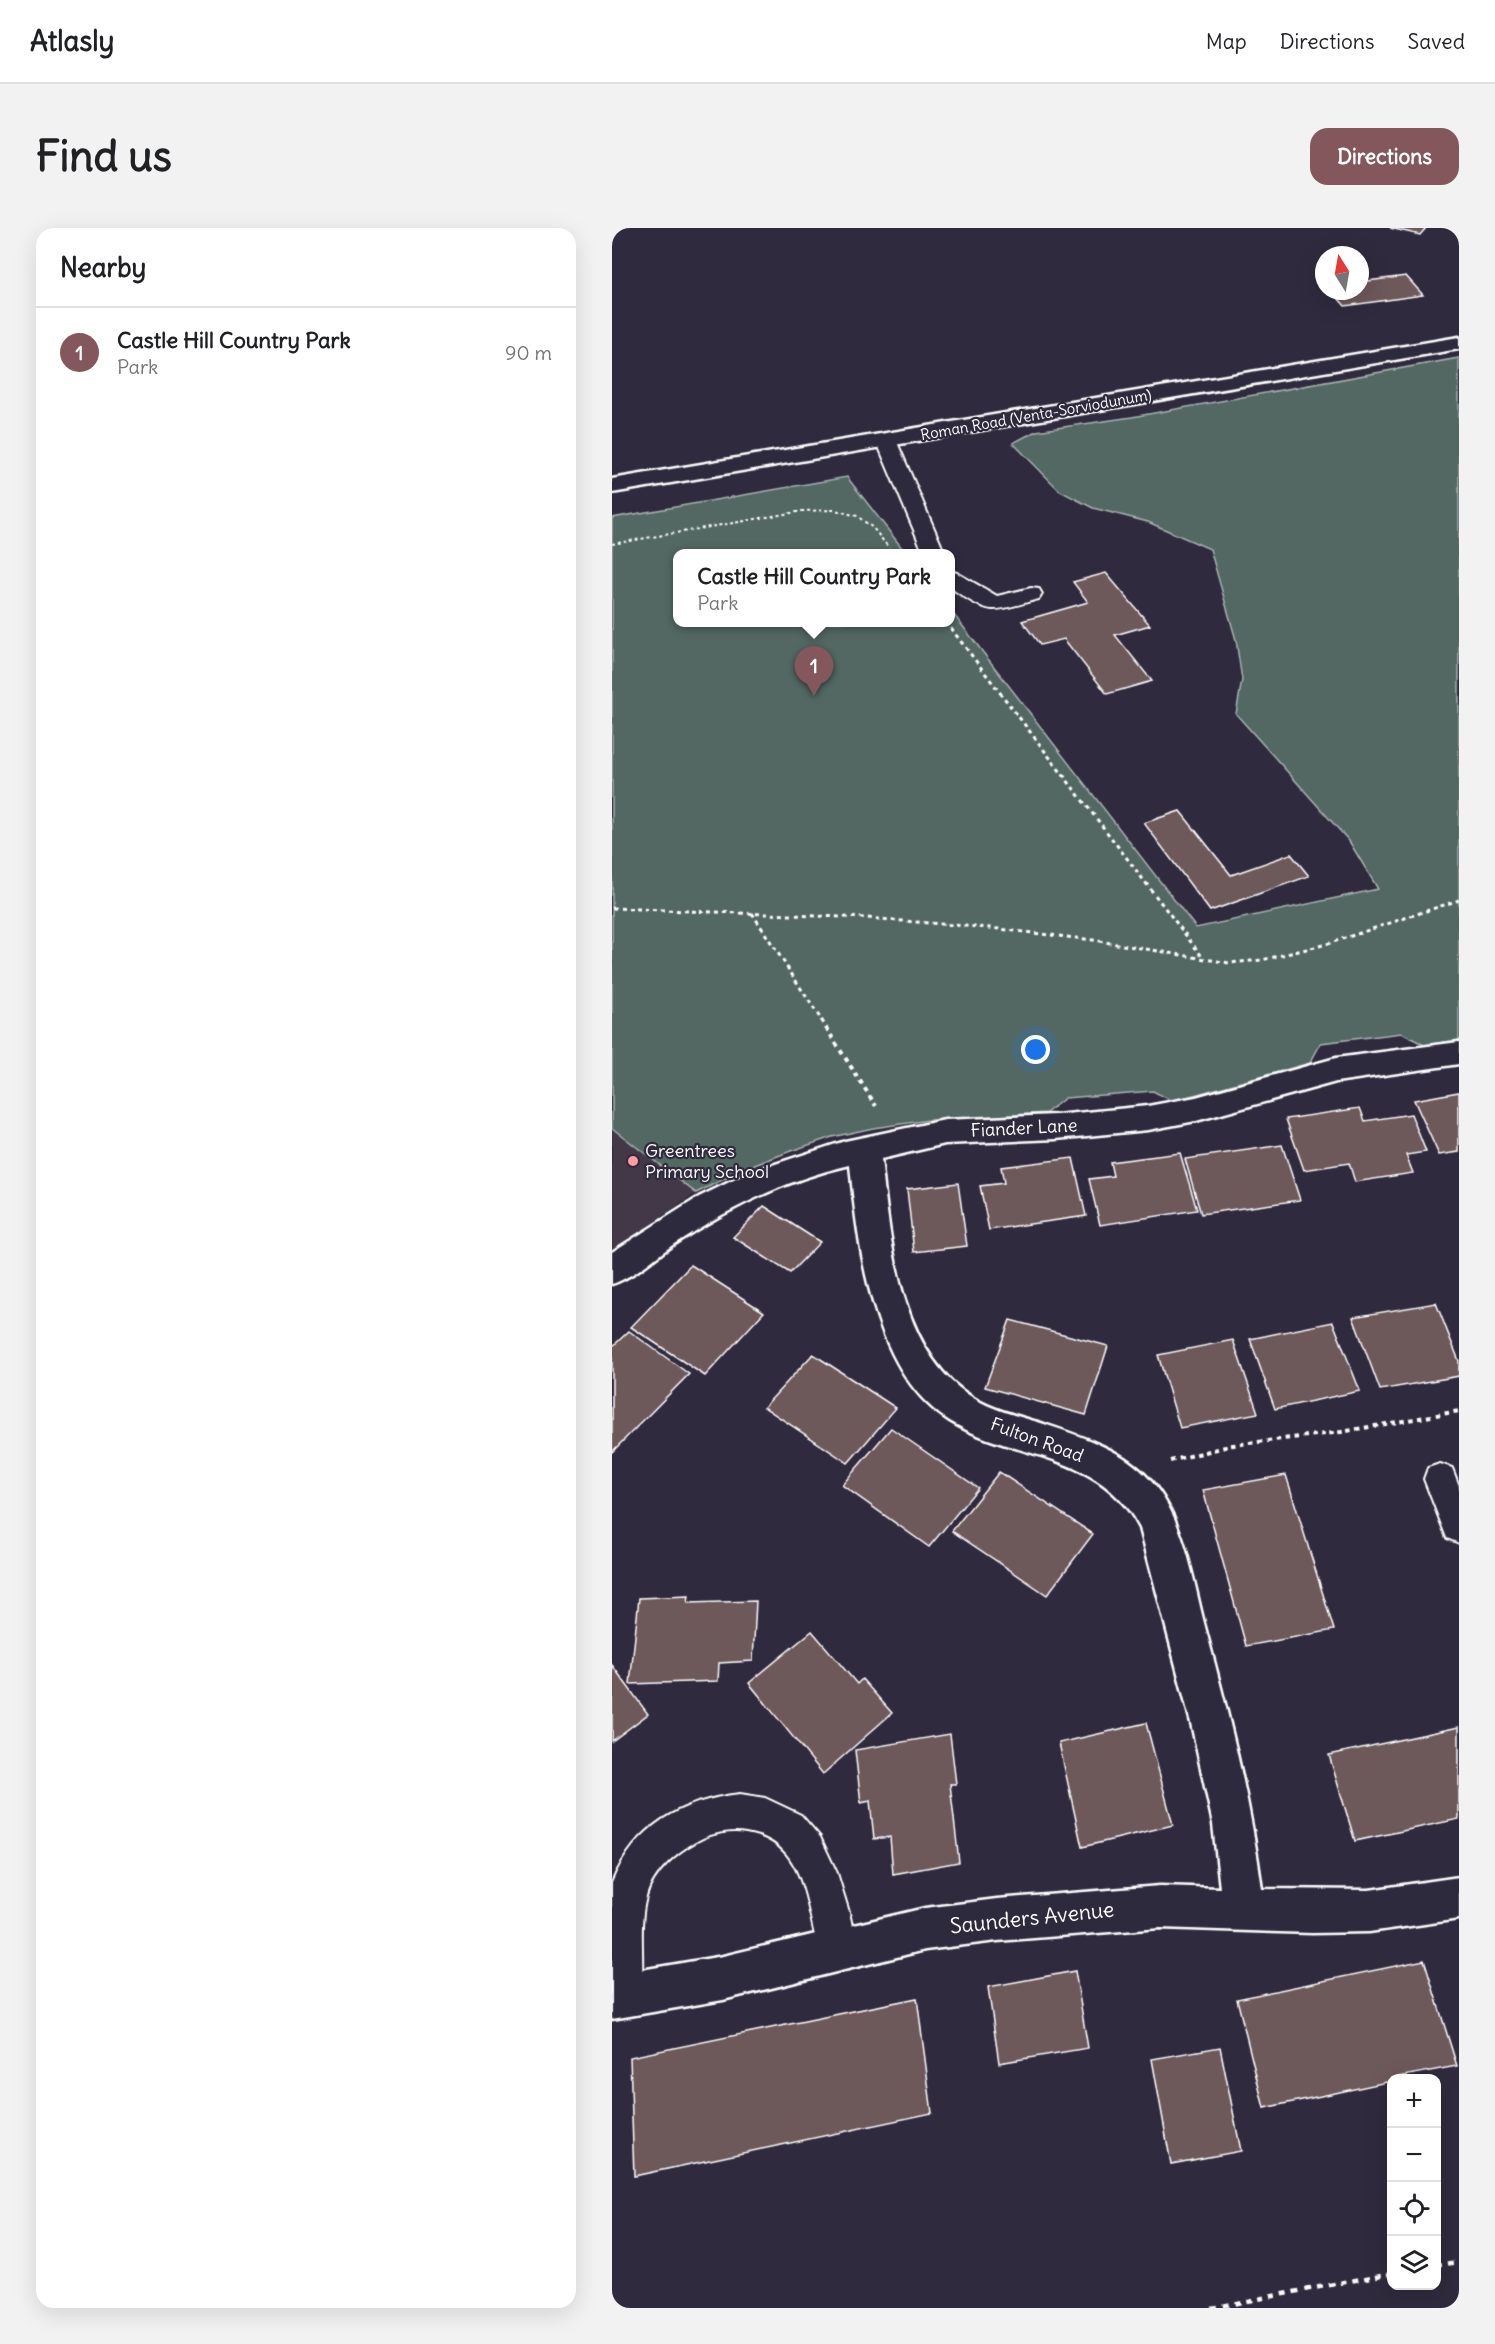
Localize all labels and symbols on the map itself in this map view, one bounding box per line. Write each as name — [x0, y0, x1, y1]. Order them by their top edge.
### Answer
north arrow — [1315, 246, 1369, 300]
street label: Roman Road (Venta-Sorviodunum) — [919, 385, 1153, 444]
pin: 1 — [794, 646, 834, 696]
your location — [1021, 1035, 1050, 1064]
street label: Fiander Lane — [970, 1113, 1078, 1142]
place label: Greentrees Primary School — [645, 1139, 769, 1183]
marker: Greentrees Primary School — [626, 1154, 640, 1168]
street label: Fulton Road — [988, 1412, 1087, 1467]
street label: Saunders Avenue — [948, 1895, 1115, 1940]

